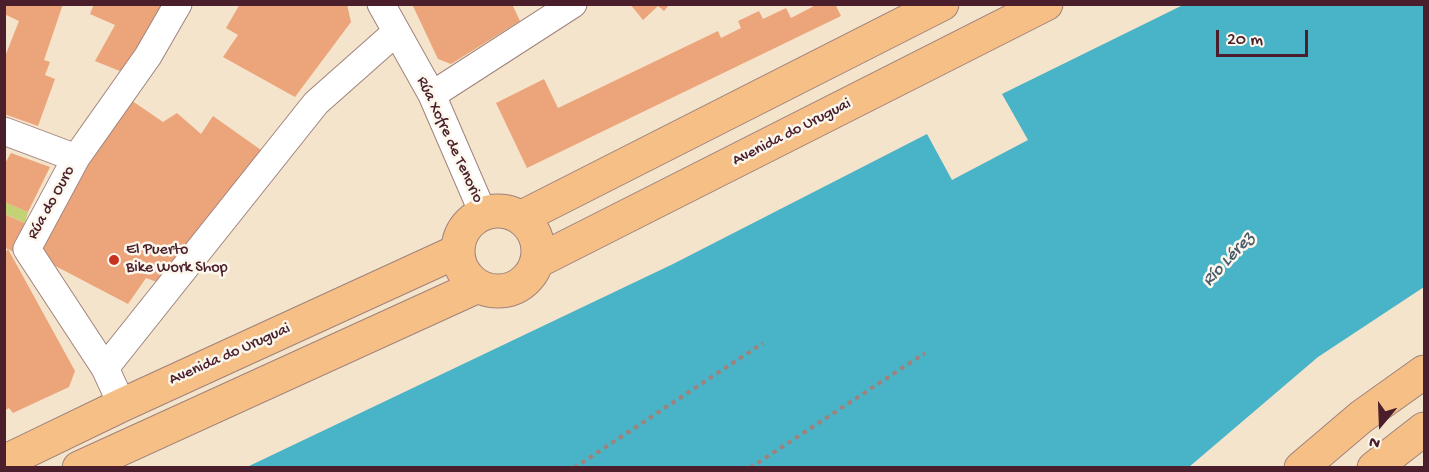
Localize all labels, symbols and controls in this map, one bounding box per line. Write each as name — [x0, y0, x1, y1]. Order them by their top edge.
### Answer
scale bar — [1219, 18, 1310, 56]
text: 20 m — [1227, 30, 1263, 51]
street label: Rúa Xofre de Tenorio — [411, 74, 487, 206]
street label: Avenida do Uruguai — [729, 95, 855, 171]
street label: Rúa do Ouro — [24, 163, 80, 243]
water label: Río Lérez — [1198, 228, 1260, 292]
place label: El Puerto Bike Work Shop — [126, 241, 228, 279]
marker: El Puerto Bike Work Shop — [107, 253, 121, 267]
street label: Avenida do Uruguai — [166, 320, 294, 390]
north arrow — [1351, 394, 1411, 454]
text: N — [1367, 431, 1383, 452]

